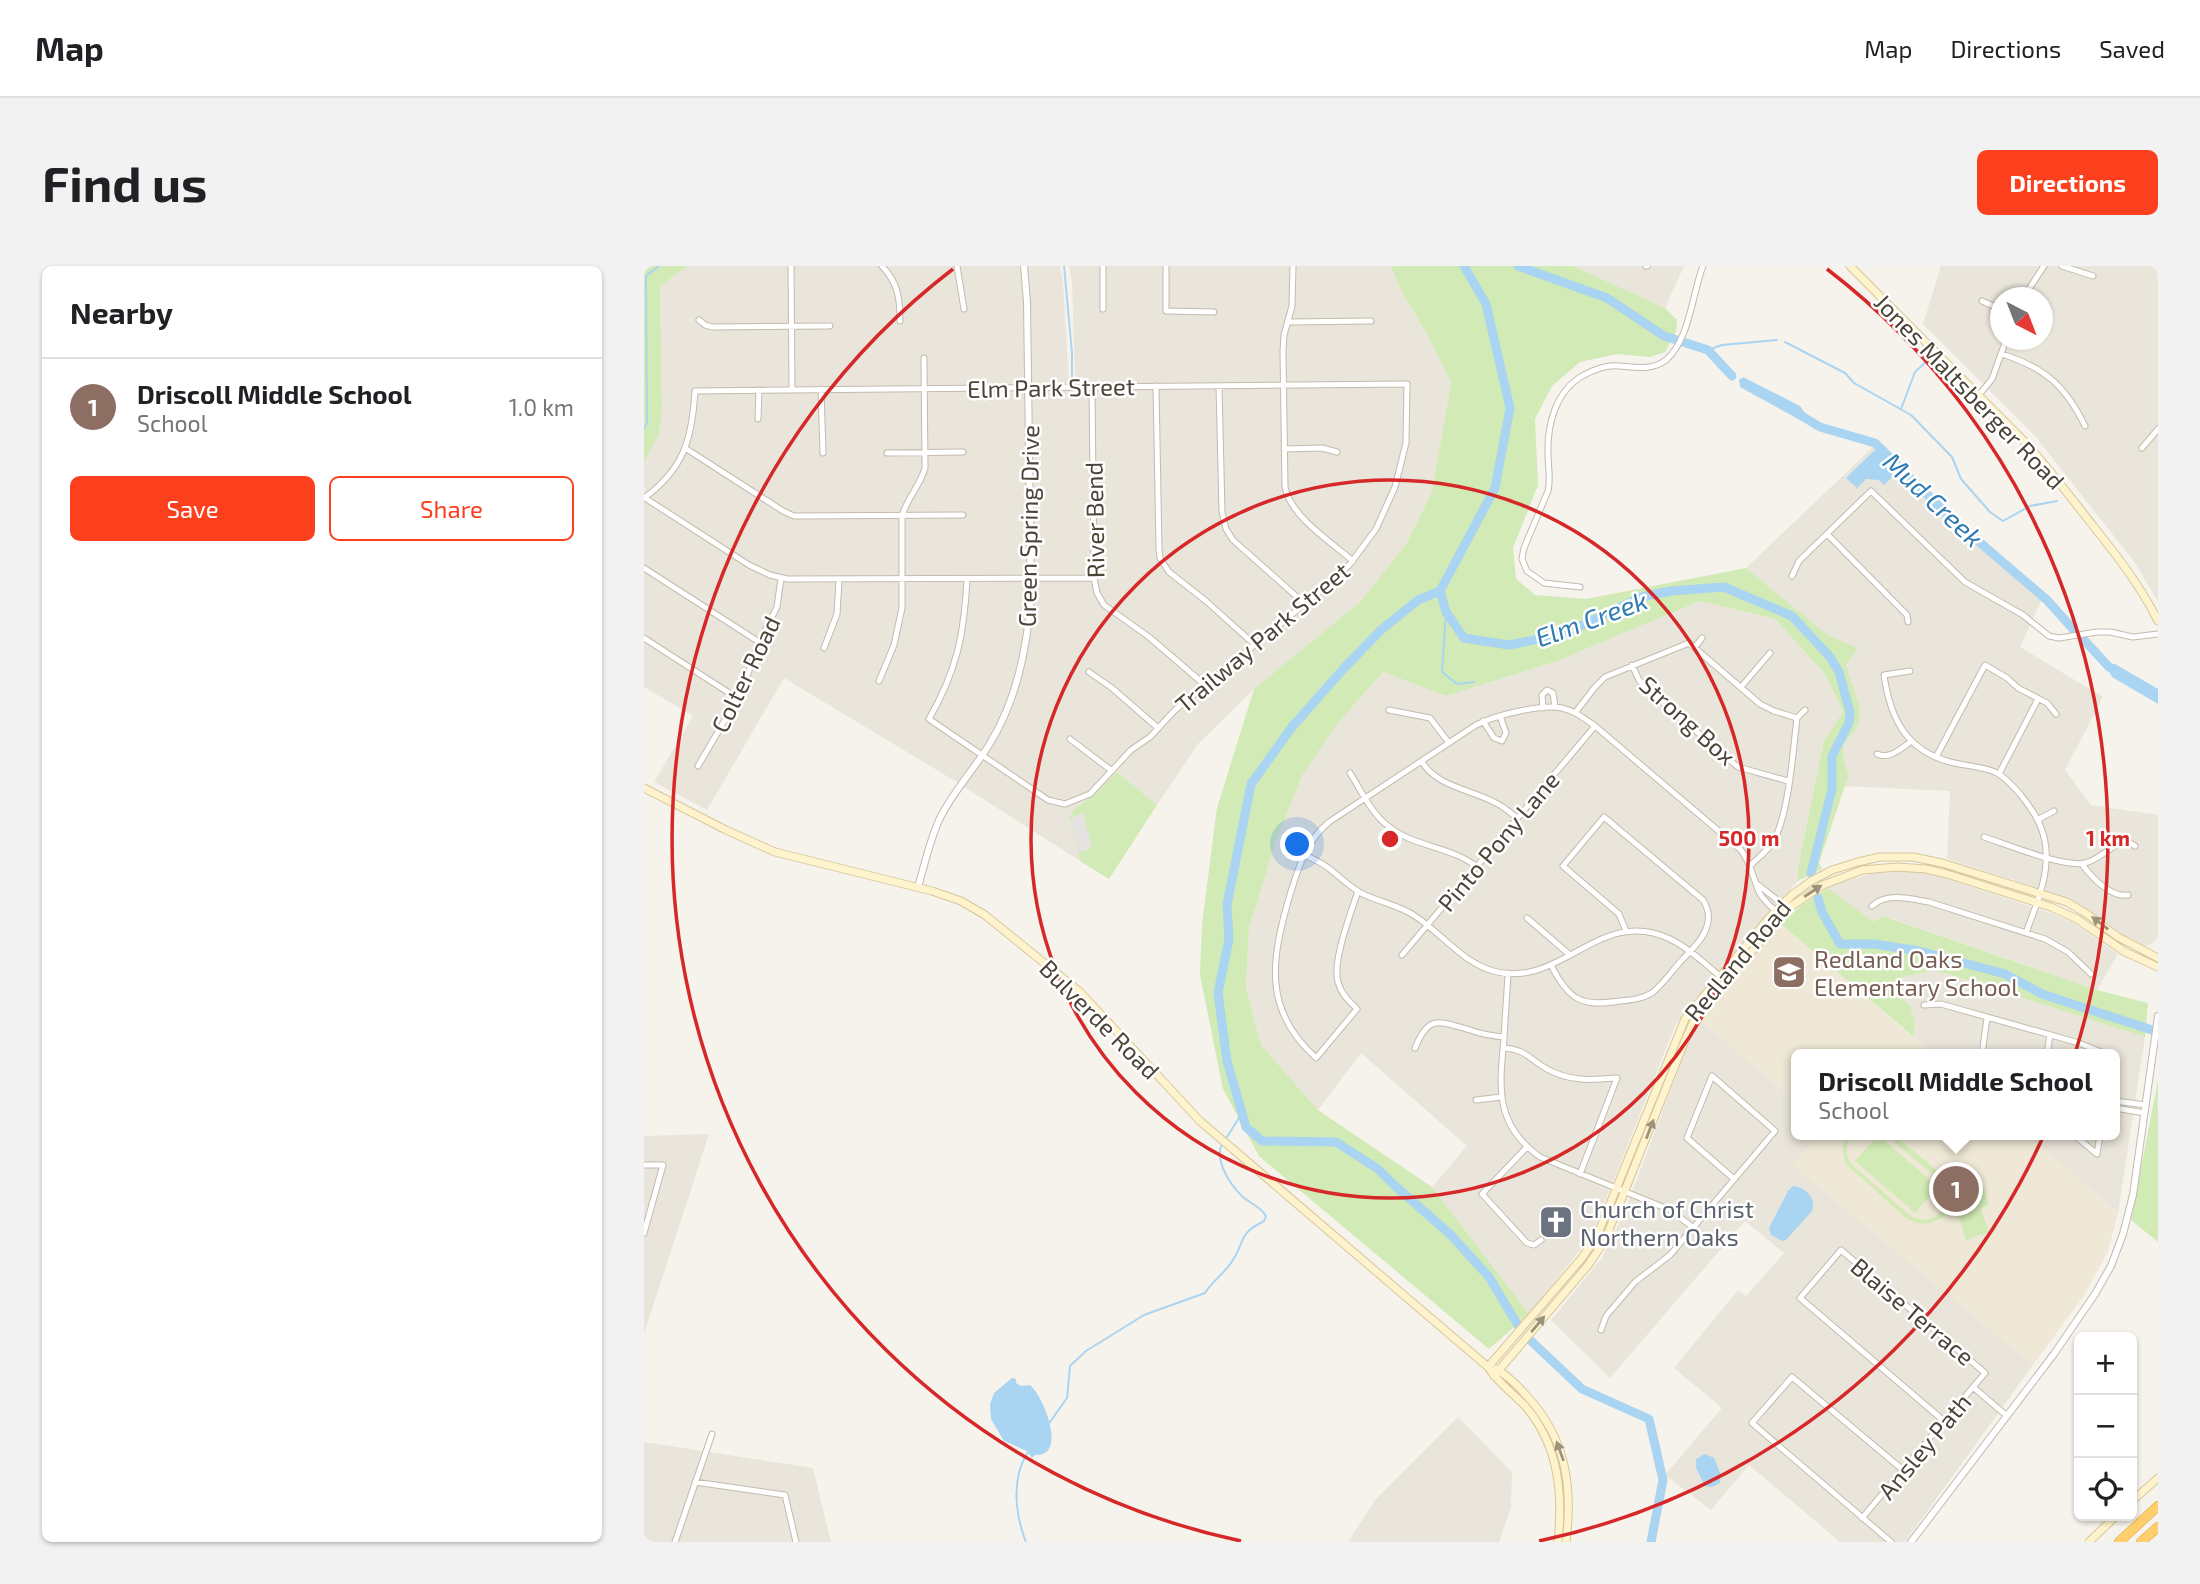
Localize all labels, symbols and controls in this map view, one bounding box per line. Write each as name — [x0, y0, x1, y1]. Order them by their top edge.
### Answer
text: Map — [35, 28, 104, 68]
text: Map — [1864, 34, 1912, 63]
text: Directions — [1950, 34, 2061, 63]
text: Saved — [2099, 34, 2165, 63]
button: Directions — [1977, 150, 2158, 215]
text: Find us — [42, 153, 207, 212]
street label: Jones Maltsberger Road — [1869, 287, 2071, 495]
north arrow — [1990, 287, 2053, 350]
text: Nearby — [70, 294, 173, 330]
street label: Elm Park Street — [967, 371, 1135, 403]
text: Driscoll Middle School — [137, 378, 411, 409]
text: 1 — [88, 393, 98, 421]
text: 1.0 km — [509, 393, 574, 421]
text: School — [137, 409, 207, 437]
street label: Green Spring Drive — [1012, 425, 1044, 627]
water label: Mud Creek — [1878, 445, 1990, 553]
street label: River Bend — [1078, 462, 1110, 578]
button: Save — [70, 476, 315, 541]
button: Share — [329, 476, 574, 541]
street label: Trailway Park Street — [1169, 556, 1355, 718]
water label: Elm Creek — [1531, 583, 1651, 653]
street label: Colter Road — [704, 611, 786, 737]
street label: Strong Box — [1634, 669, 1742, 771]
street label: Pinto Pony Lane — [1431, 765, 1565, 917]
text: 500 m — [1718, 825, 1780, 850]
text: 1 km — [2086, 825, 2130, 850]
your location — [1280, 827, 1314, 861]
centre of rings — [1378, 827, 1402, 851]
one-way arrow — [1804, 884, 1822, 898]
street label: Redland Road — [1678, 893, 1796, 1027]
one-way arrow — [2091, 916, 2109, 931]
place label: Redland Oaks Elementary School — [1814, 944, 2018, 1001]
street label: Bulverde Road — [1034, 953, 1166, 1085]
school or university icon: Redland Oaks Elementary School — [1770, 953, 1808, 991]
popup — [1791, 1049, 2120, 1140]
text: Driscoll Middle School — [1818, 1065, 2093, 1096]
text: School — [1818, 1096, 1889, 1124]
one-way arrow — [1644, 1118, 1655, 1139]
pin: 1 — [1933, 1163, 1979, 1215]
place label: Church of Christ Northern Oaks — [1580, 1194, 1754, 1251]
church icon: Church of Christ Northern Oaks — [1537, 1203, 1575, 1241]
street label: Blaise Terrace — [1845, 1251, 1981, 1371]
one-way arrow — [1530, 1315, 1546, 1333]
map controls — [2074, 1332, 2137, 1521]
button: + — [2074, 1332, 2137, 1395]
street label: Ansley Path — [1871, 1387, 1977, 1505]
button: − — [2074, 1395, 2137, 1458]
one-way arrow — [1554, 1440, 1565, 1461]
button: locate — [2074, 1458, 2137, 1521]

